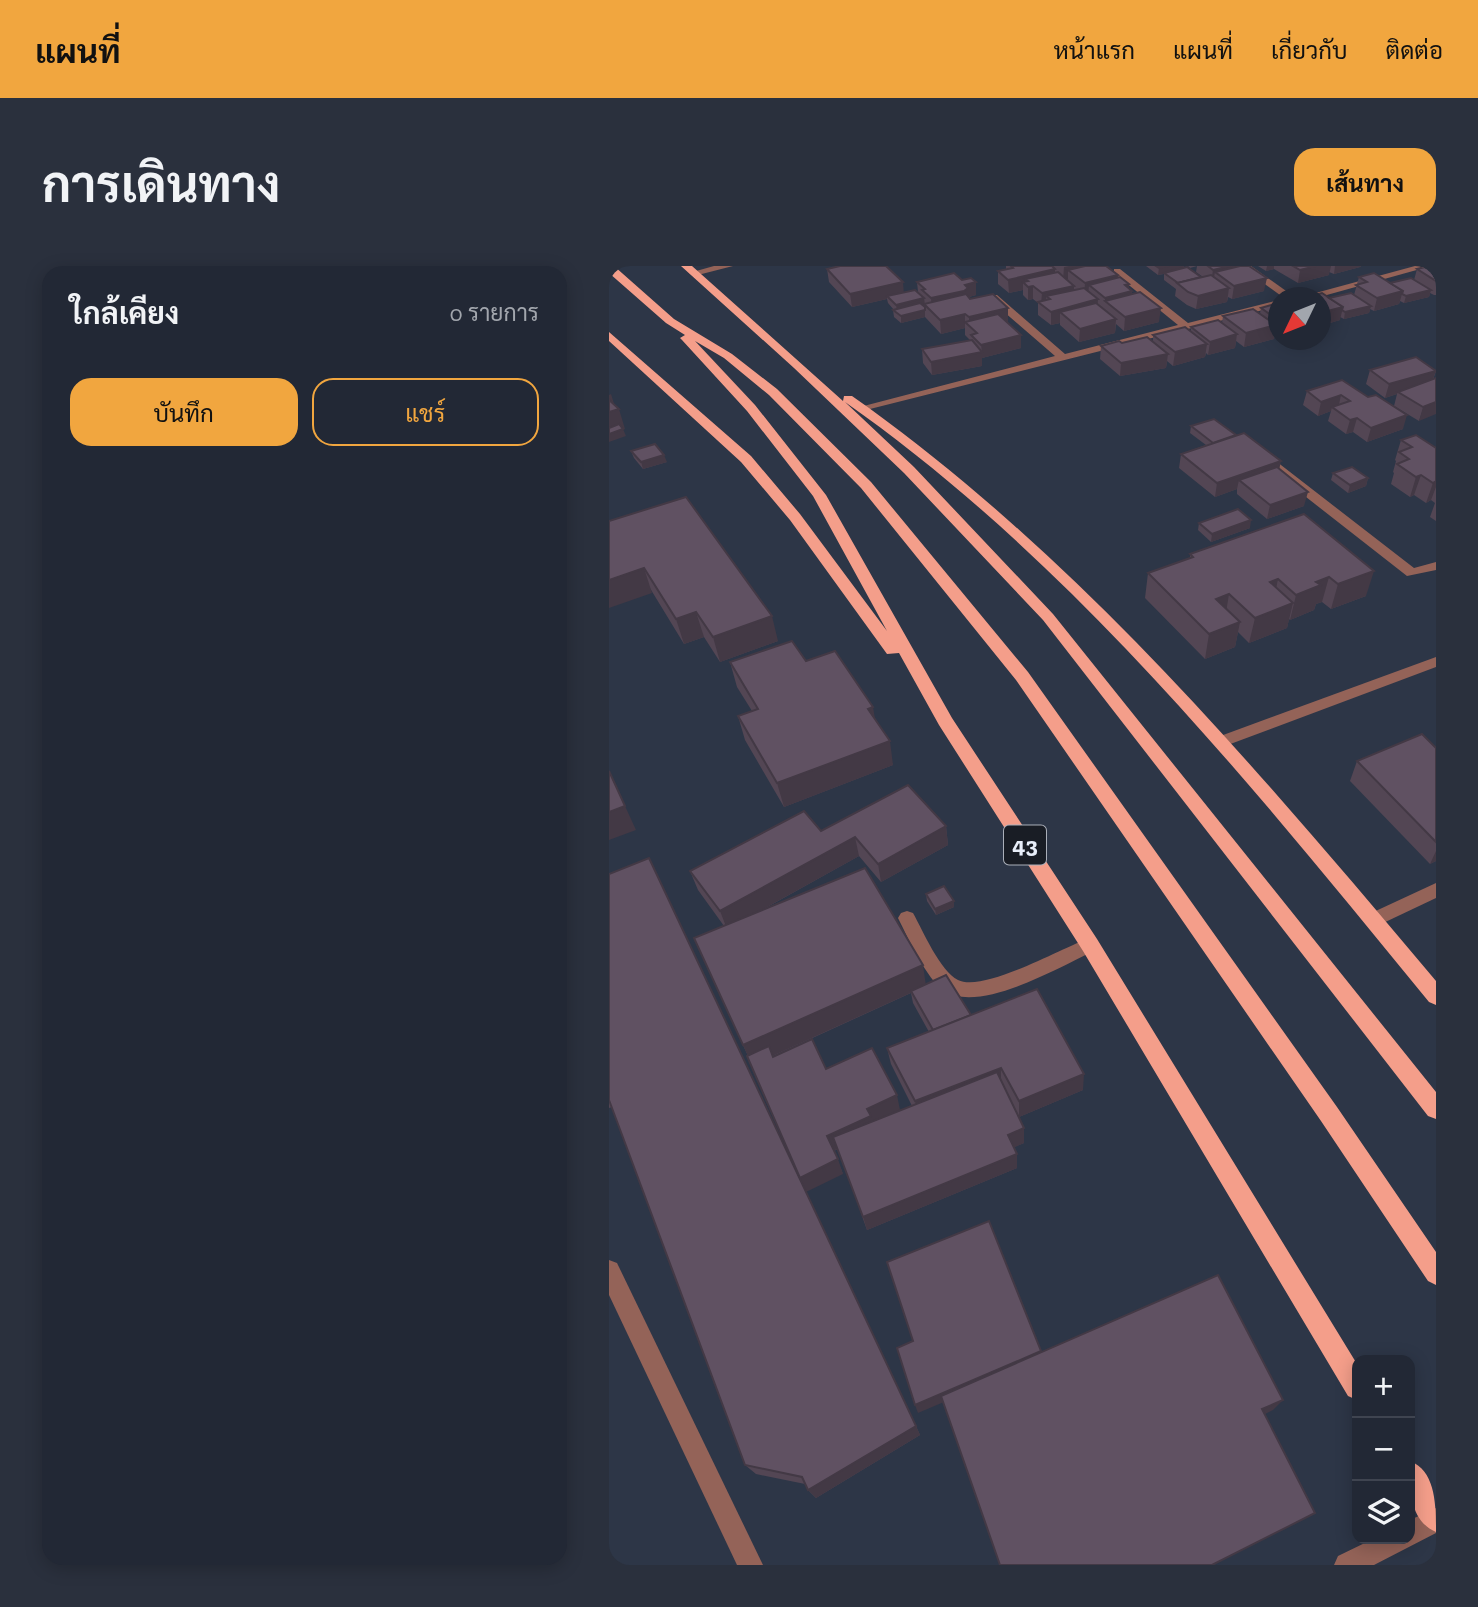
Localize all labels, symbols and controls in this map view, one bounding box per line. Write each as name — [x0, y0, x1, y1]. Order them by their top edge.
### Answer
text: แผนที่ — [35, 32, 121, 71]
text: หน้าแรก — [1054, 36, 1135, 65]
text: แผนที่ — [1173, 36, 1233, 65]
text: เกี่ยวกับ — [1271, 36, 1348, 65]
text: ติดต่อ — [1386, 36, 1443, 65]
button: เส้นทาง — [1294, 148, 1436, 216]
text: การเดินทาง — [42, 156, 280, 215]
north arrow — [1268, 287, 1331, 350]
text: ใกล้เคียง — [70, 296, 179, 332]
text: 0 รายการ — [450, 299, 539, 327]
button: บันทึก — [70, 378, 298, 446]
button: แชร์ — [312, 378, 539, 446]
road number: 43 — [1004, 825, 1046, 864]
map controls — [1352, 1355, 1415, 1544]
button: + — [1352, 1355, 1415, 1418]
button: − — [1352, 1418, 1415, 1481]
button: layers — [1352, 1481, 1415, 1544]

